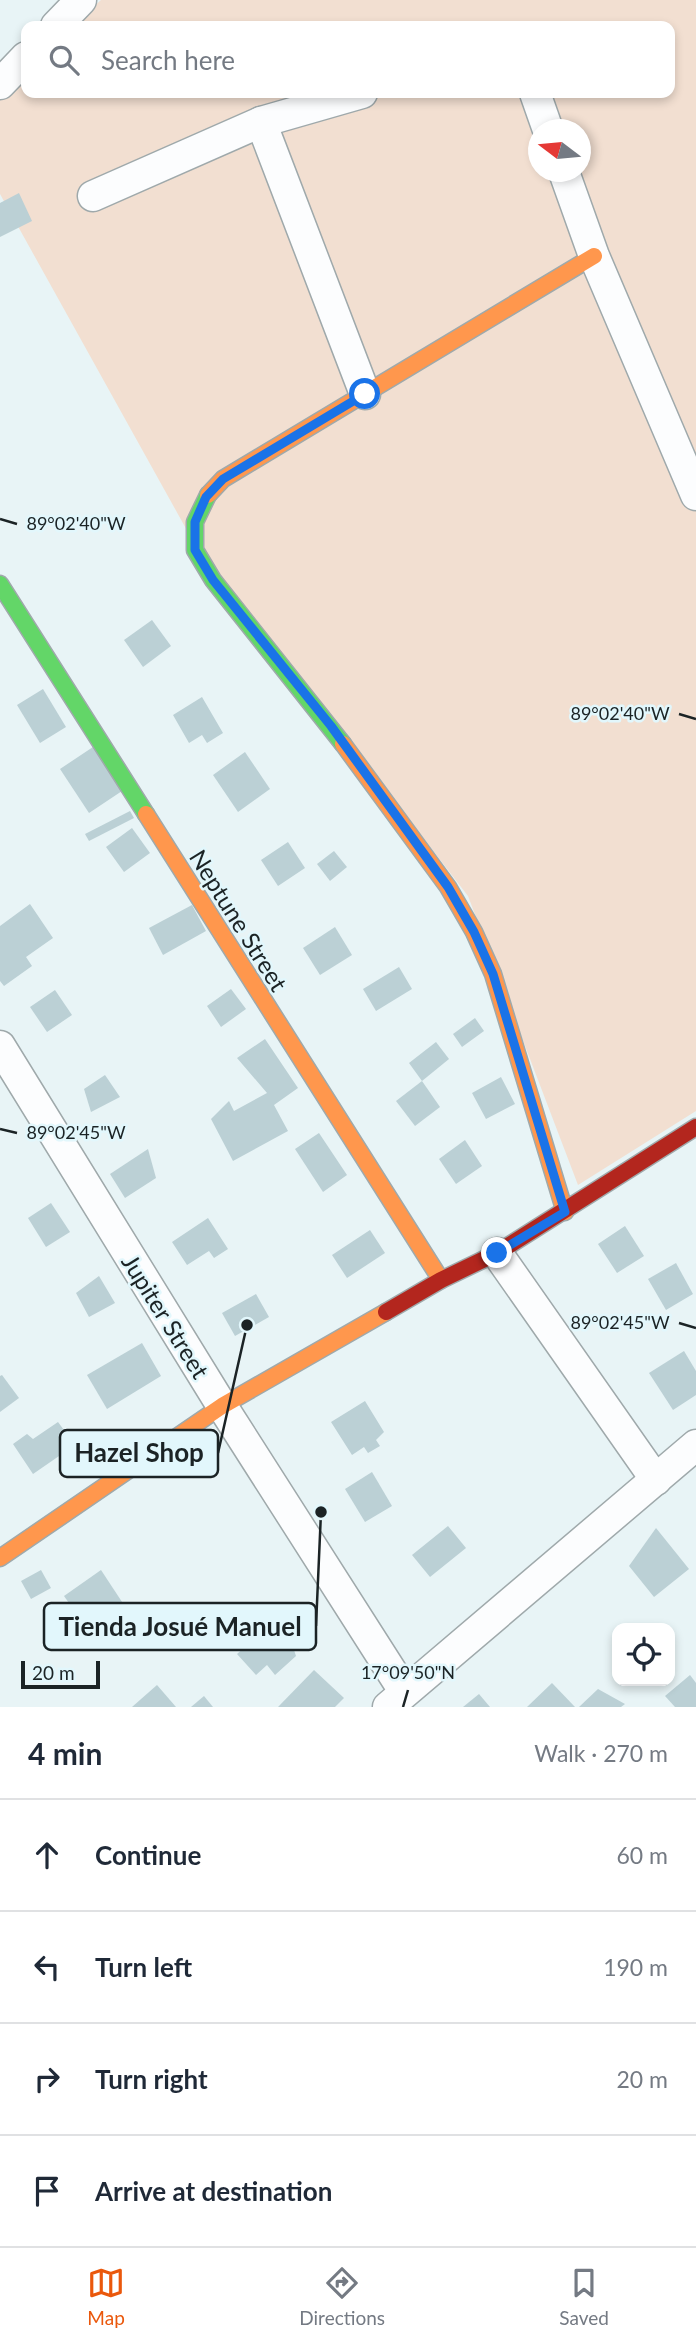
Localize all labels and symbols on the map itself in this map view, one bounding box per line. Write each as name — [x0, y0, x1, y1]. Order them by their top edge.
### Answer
north arrow — [528, 119, 591, 182]
route start — [349, 378, 380, 409]
text: 89°02'40"W — [26, 512, 126, 534]
text: 89°02'40"W — [570, 702, 670, 724]
street label: Neptune Street — [184, 844, 294, 996]
text: 89°02'45"W — [26, 1121, 126, 1143]
route end — [481, 1237, 512, 1268]
street label: Jupiter Street — [116, 1248, 216, 1384]
text: 89°02'45"W — [570, 1311, 670, 1333]
callout: Hazel Shop — [60, 1430, 218, 1477]
text: Hazel Shop — [74, 1436, 204, 1468]
callout: Tienda Josué Manuel — [44, 1603, 316, 1650]
text: Tienda Josué Manuel — [58, 1610, 302, 1642]
scale bar — [21, 1658, 100, 1690]
text: 17°09'50"N — [361, 1661, 455, 1683]

